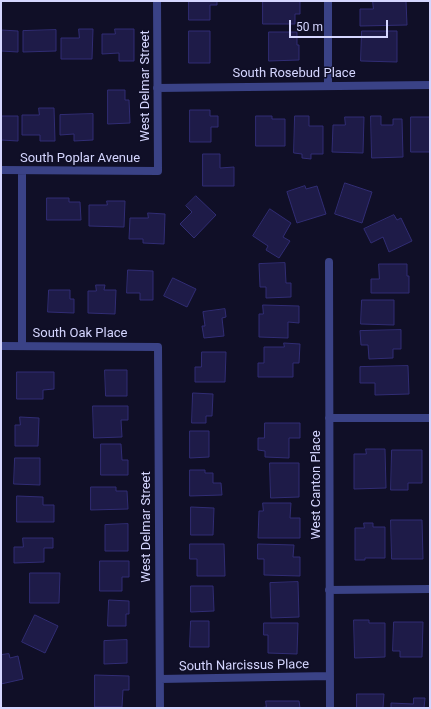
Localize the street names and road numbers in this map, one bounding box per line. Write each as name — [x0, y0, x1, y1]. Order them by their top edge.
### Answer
street label: West Delmar Street — [138, 30, 154, 142]
street label: South Rosebud Place — [232, 66, 356, 82]
street label: South Poplar Avenue — [20, 151, 140, 167]
street label: South Oak Place — [33, 326, 127, 342]
street label: West Canton Place — [309, 430, 325, 540]
street label: West Delmar Street — [139, 471, 155, 583]
street label: South Narcissus Place — [179, 657, 309, 675]

